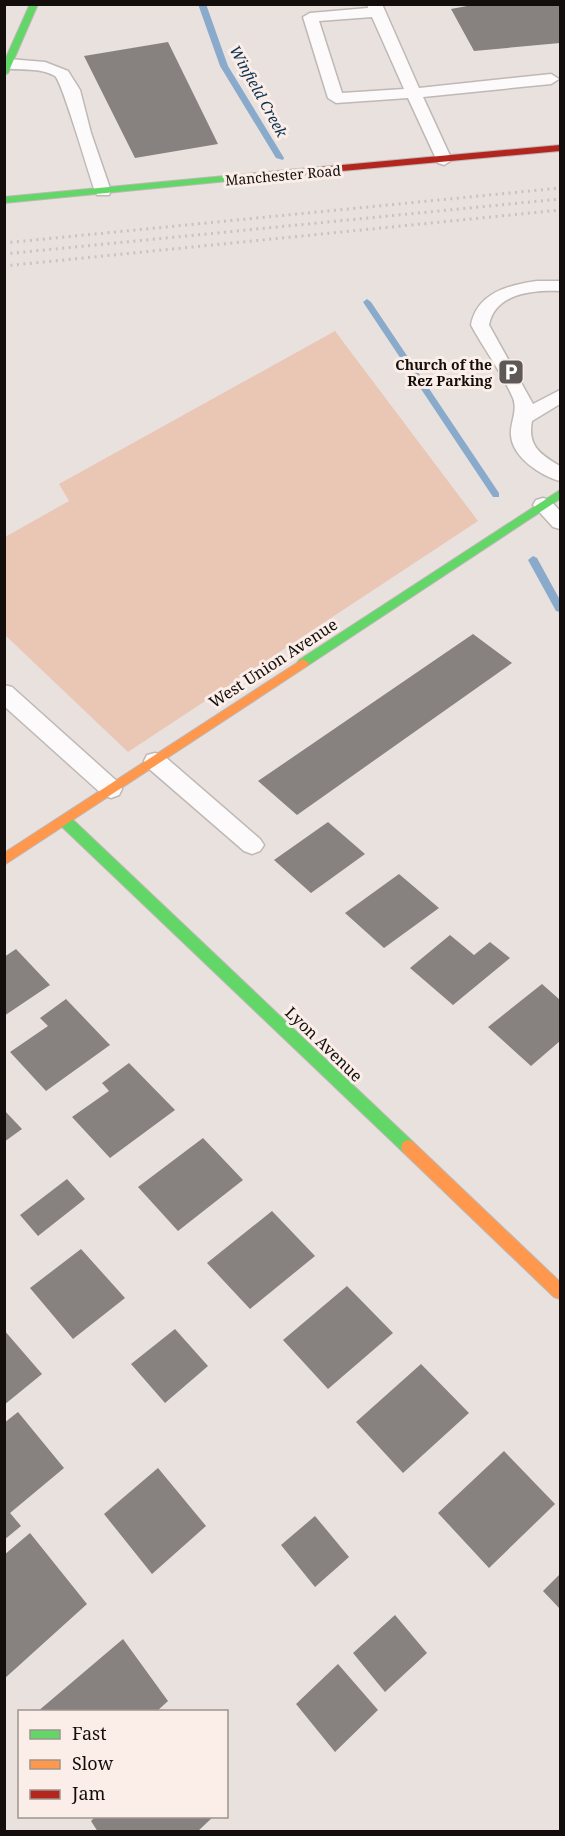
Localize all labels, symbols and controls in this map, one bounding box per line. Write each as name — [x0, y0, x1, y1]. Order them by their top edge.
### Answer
water label: Winfield Creek — [225, 41, 293, 141]
street label: Manchester Road — [224, 160, 342, 190]
place label: Church of the Rez Parking — [395, 355, 492, 390]
parking icon: Church of the Rez Parking — [496, 357, 526, 387]
street label: West Union Avenue — [204, 613, 342, 713]
street label: Lyon Avenue — [281, 1002, 367, 1086]
legend — [18, 1710, 228, 1818]
text: Fast — [72, 1721, 107, 1745]
text: Slow — [72, 1751, 114, 1775]
text: Jam — [71, 1781, 106, 1805]

